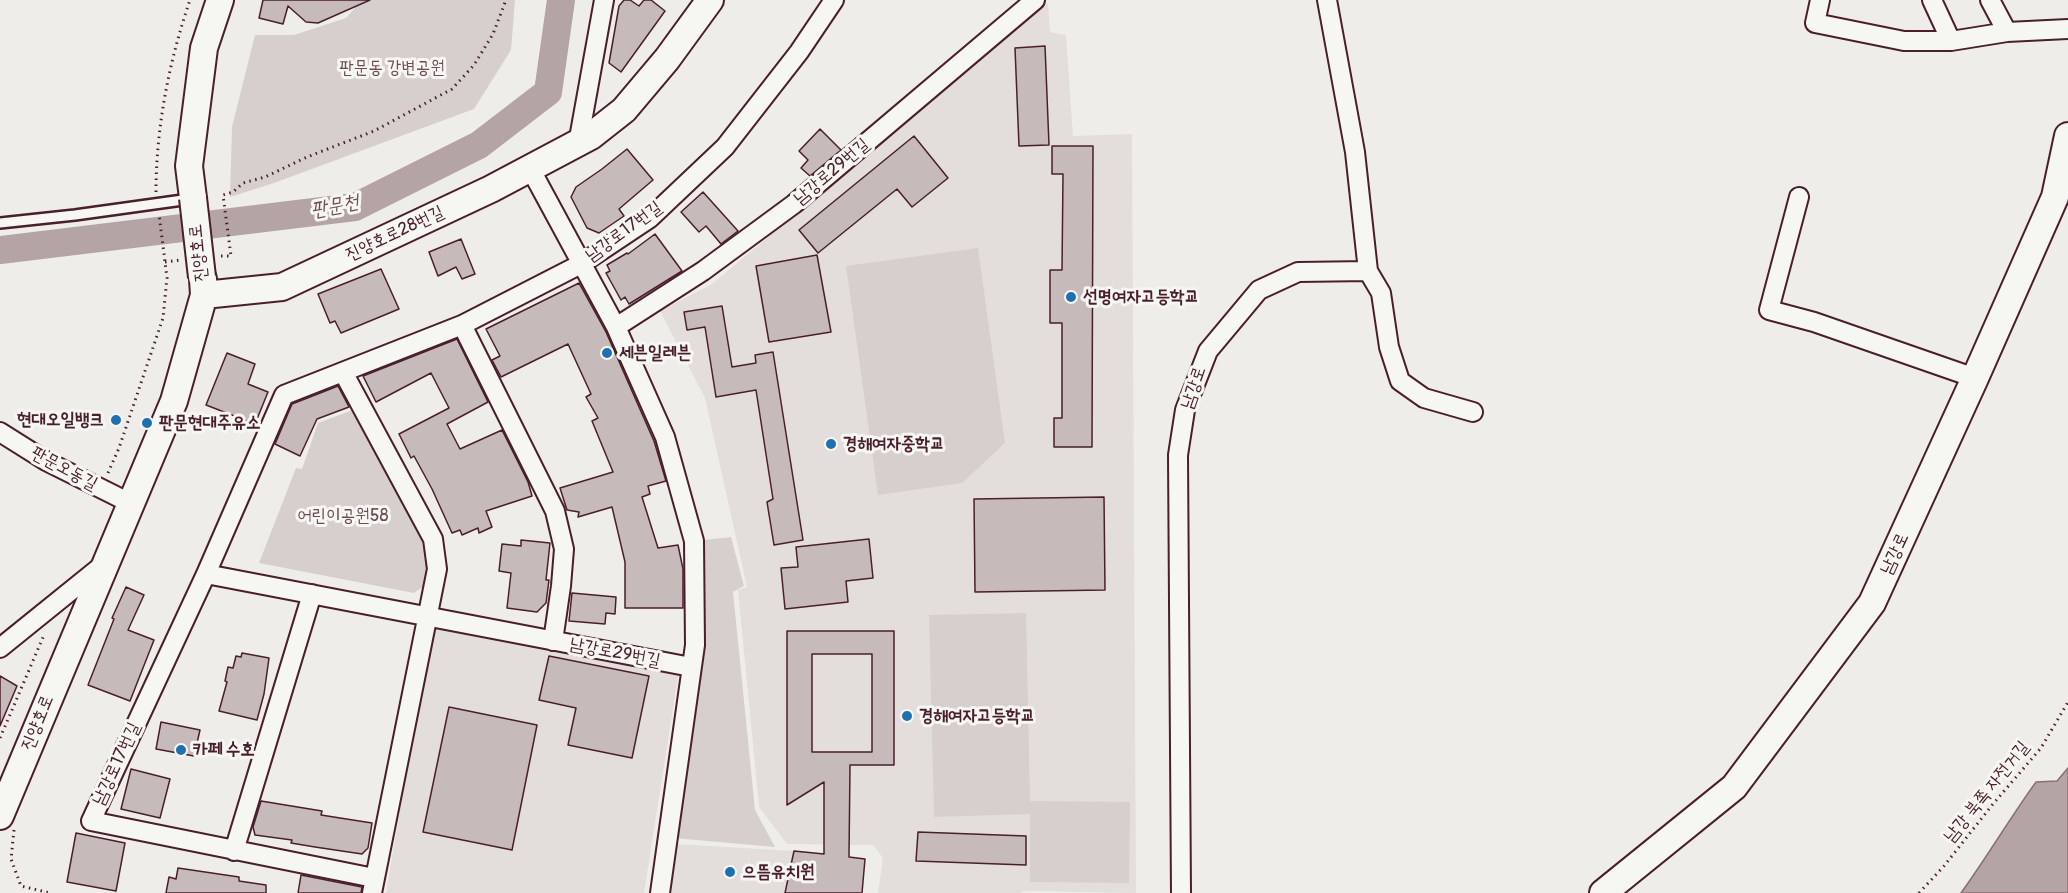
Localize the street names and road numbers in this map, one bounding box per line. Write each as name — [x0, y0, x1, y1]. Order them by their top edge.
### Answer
street label: 남강로29번길 — [790, 134, 874, 210]
street label: 남강로17번길 — [582, 197, 666, 267]
street label: 진양호로28번길 — [342, 202, 448, 266]
street label: 진양호로 — [185, 223, 213, 283]
street label: 남강로 — [1177, 364, 1211, 412]
street label: 판문오동길 — [27, 442, 101, 496]
street label: 남강로 — [1876, 530, 1914, 578]
street label: 남강로29번길 — [568, 634, 662, 672]
street label: 진양호로 — [17, 692, 59, 754]
street label: 남강로17번길 — [88, 719, 146, 809]
street label: 남강 북쪽 자전거길 — [1940, 737, 2034, 847]

